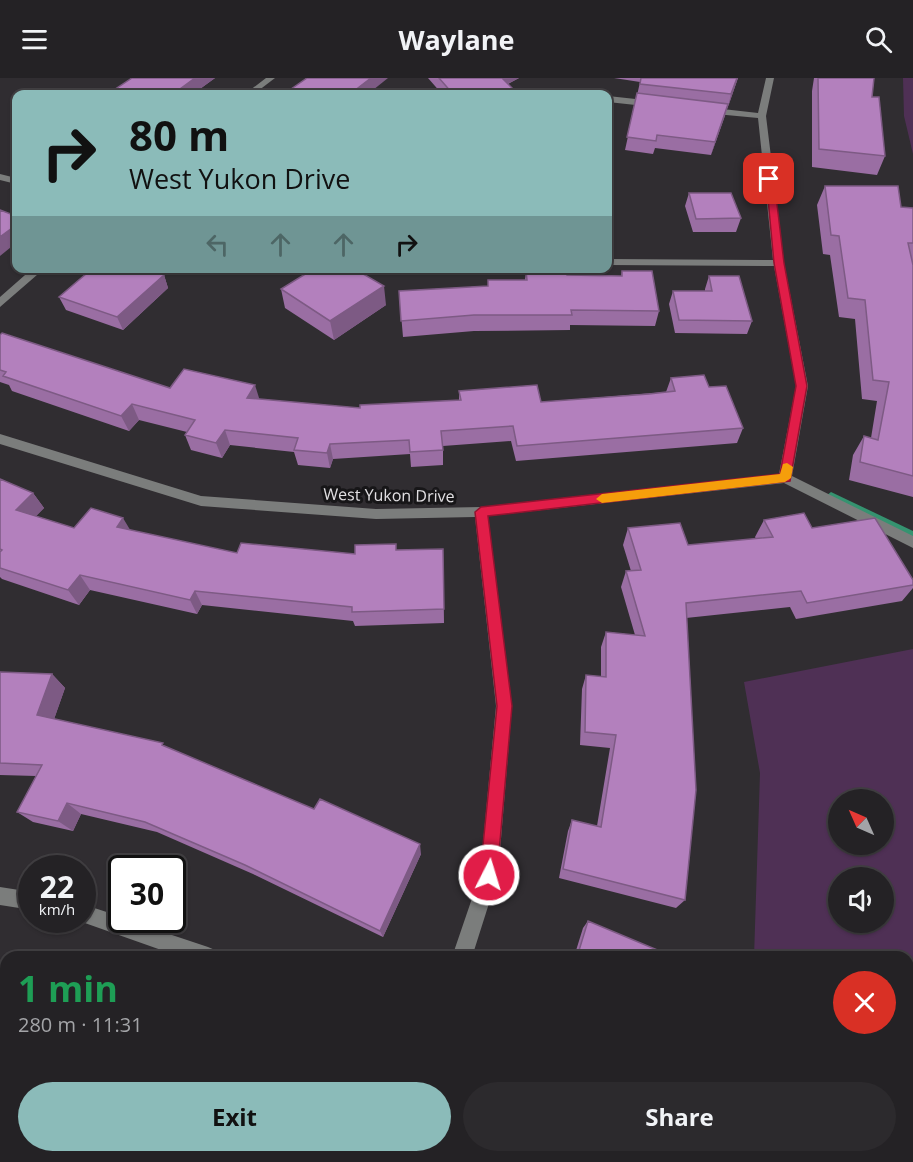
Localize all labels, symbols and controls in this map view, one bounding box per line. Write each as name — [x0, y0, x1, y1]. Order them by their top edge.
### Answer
text: Waylane — [398, 21, 515, 58]
icon: menu — [18, 23, 51, 56]
icon: search — [862, 23, 895, 56]
text: 80 m — [129, 106, 229, 163]
icon: right — [30, 114, 108, 192]
pin — [743, 153, 794, 204]
text: West Yukon Drive — [129, 160, 350, 197]
icon: arrive — [752, 162, 785, 195]
icon: left — [201, 228, 234, 261]
icon: ahead — [264, 228, 297, 261]
icon: ahead — [327, 228, 360, 261]
icon: right — [390, 228, 423, 261]
street label: West Yukon Drive — [323, 483, 455, 507]
north arrow — [828, 789, 894, 855]
map controls — [828, 789, 894, 933]
position arrow — [457, 843, 521, 907]
speed limit sign: 30 — [108, 855, 186, 933]
text: 22 — [40, 866, 74, 907]
button: sound — [828, 867, 894, 933]
text: km/h — [39, 899, 75, 919]
text: 1 min — [18, 964, 118, 1013]
button: close — [833, 971, 896, 1034]
text: 280 m · 11:31 — [18, 1011, 143, 1038]
button: Exit — [18, 1082, 451, 1151]
button: Share — [463, 1082, 896, 1151]

